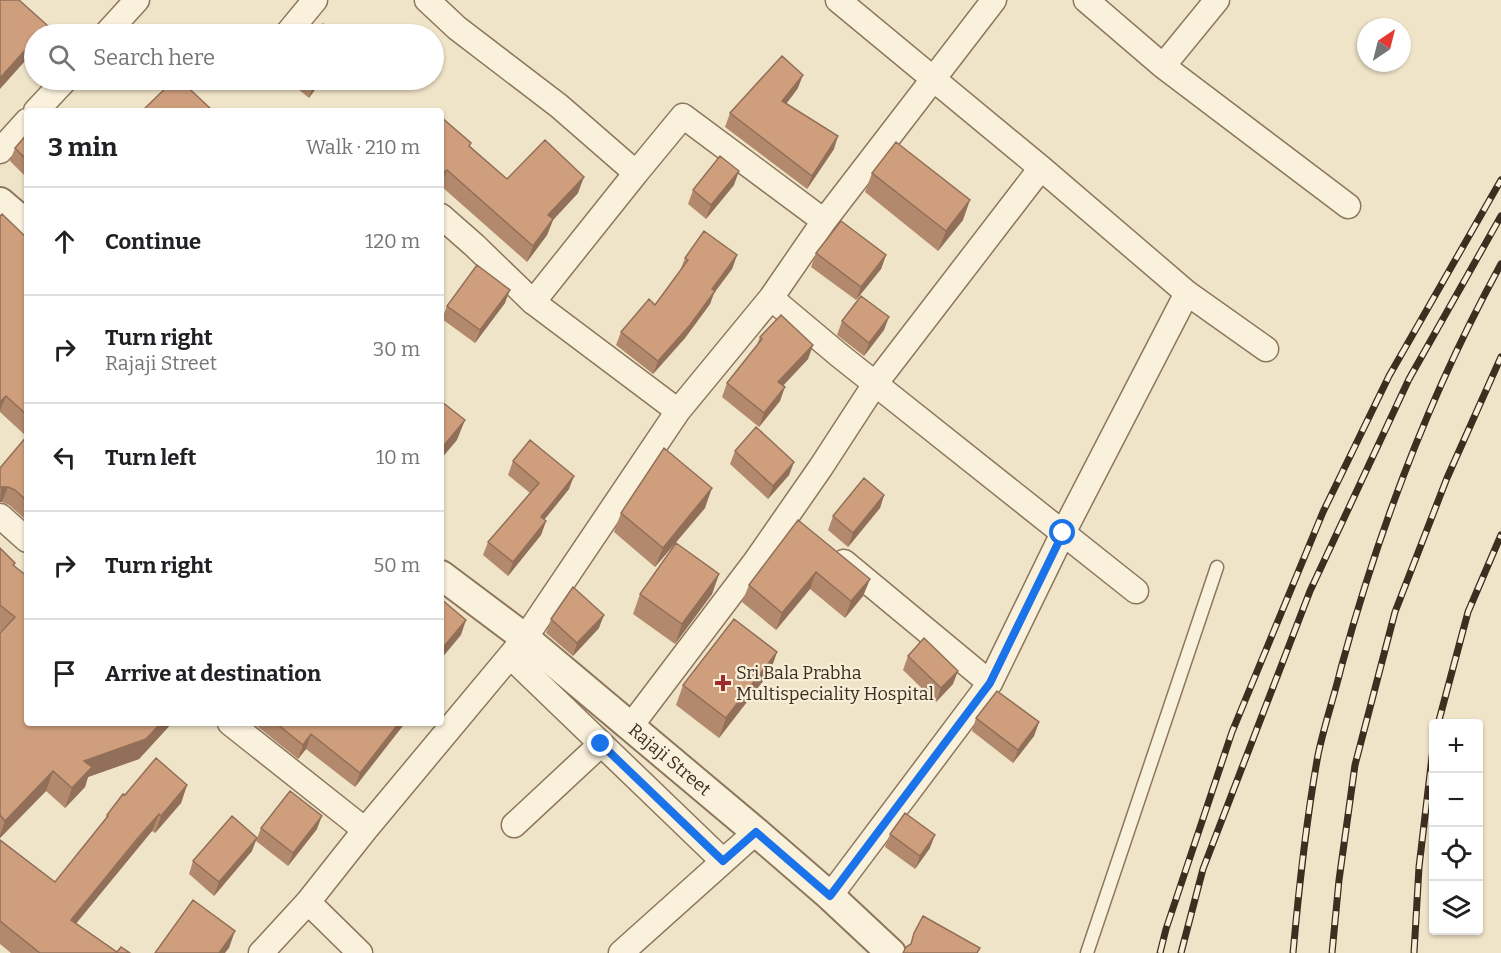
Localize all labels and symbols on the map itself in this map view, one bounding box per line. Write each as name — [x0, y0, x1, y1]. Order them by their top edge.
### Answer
north arrow — [1357, 18, 1411, 72]
route start — [1049, 519, 1075, 545]
place label: Sri Bala Prabha Multispeciality Hospital — [736, 662, 934, 705]
marker: Sri Bala Prabha Multispeciality Hospital — [714, 674, 732, 692]
street label: Rajaji Street — [624, 719, 716, 801]
route end — [587, 730, 613, 756]

